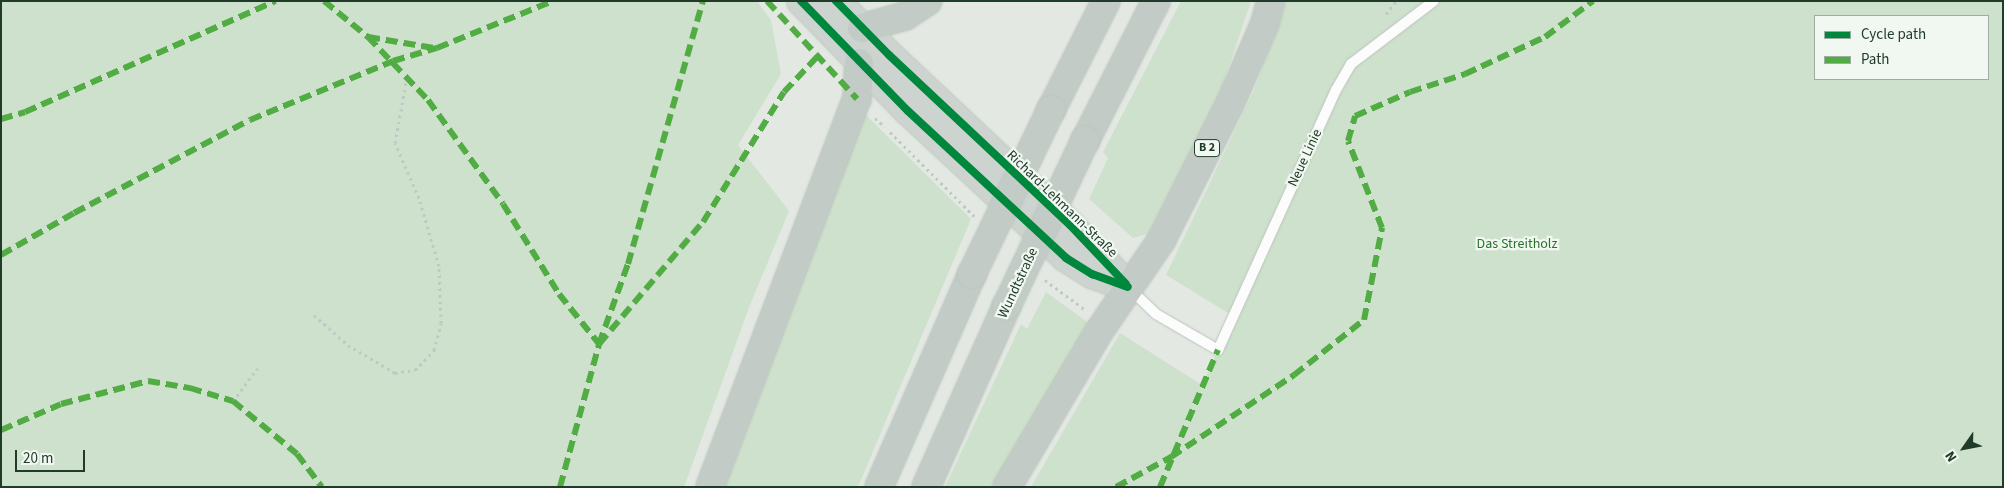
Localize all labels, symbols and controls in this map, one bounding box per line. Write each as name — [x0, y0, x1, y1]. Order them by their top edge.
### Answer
legend — [1814, 15, 1989, 80]
text: Cycle path — [1861, 24, 1926, 45]
text: Path — [1861, 49, 1889, 70]
street label: Neue Linie — [1284, 127, 1326, 189]
road number: B 2 — [1193, 138, 1221, 158]
street label: Richard-Lehmann-Straße — [1003, 147, 1121, 261]
park label: Das Streitholz — [1477, 236, 1557, 252]
street label: Wundtstraße — [994, 245, 1042, 321]
north arrow — [1939, 423, 1989, 473]
scale bar — [18, 440, 88, 472]
text: N — [1940, 447, 1962, 466]
text: 20 m — [23, 448, 53, 469]

